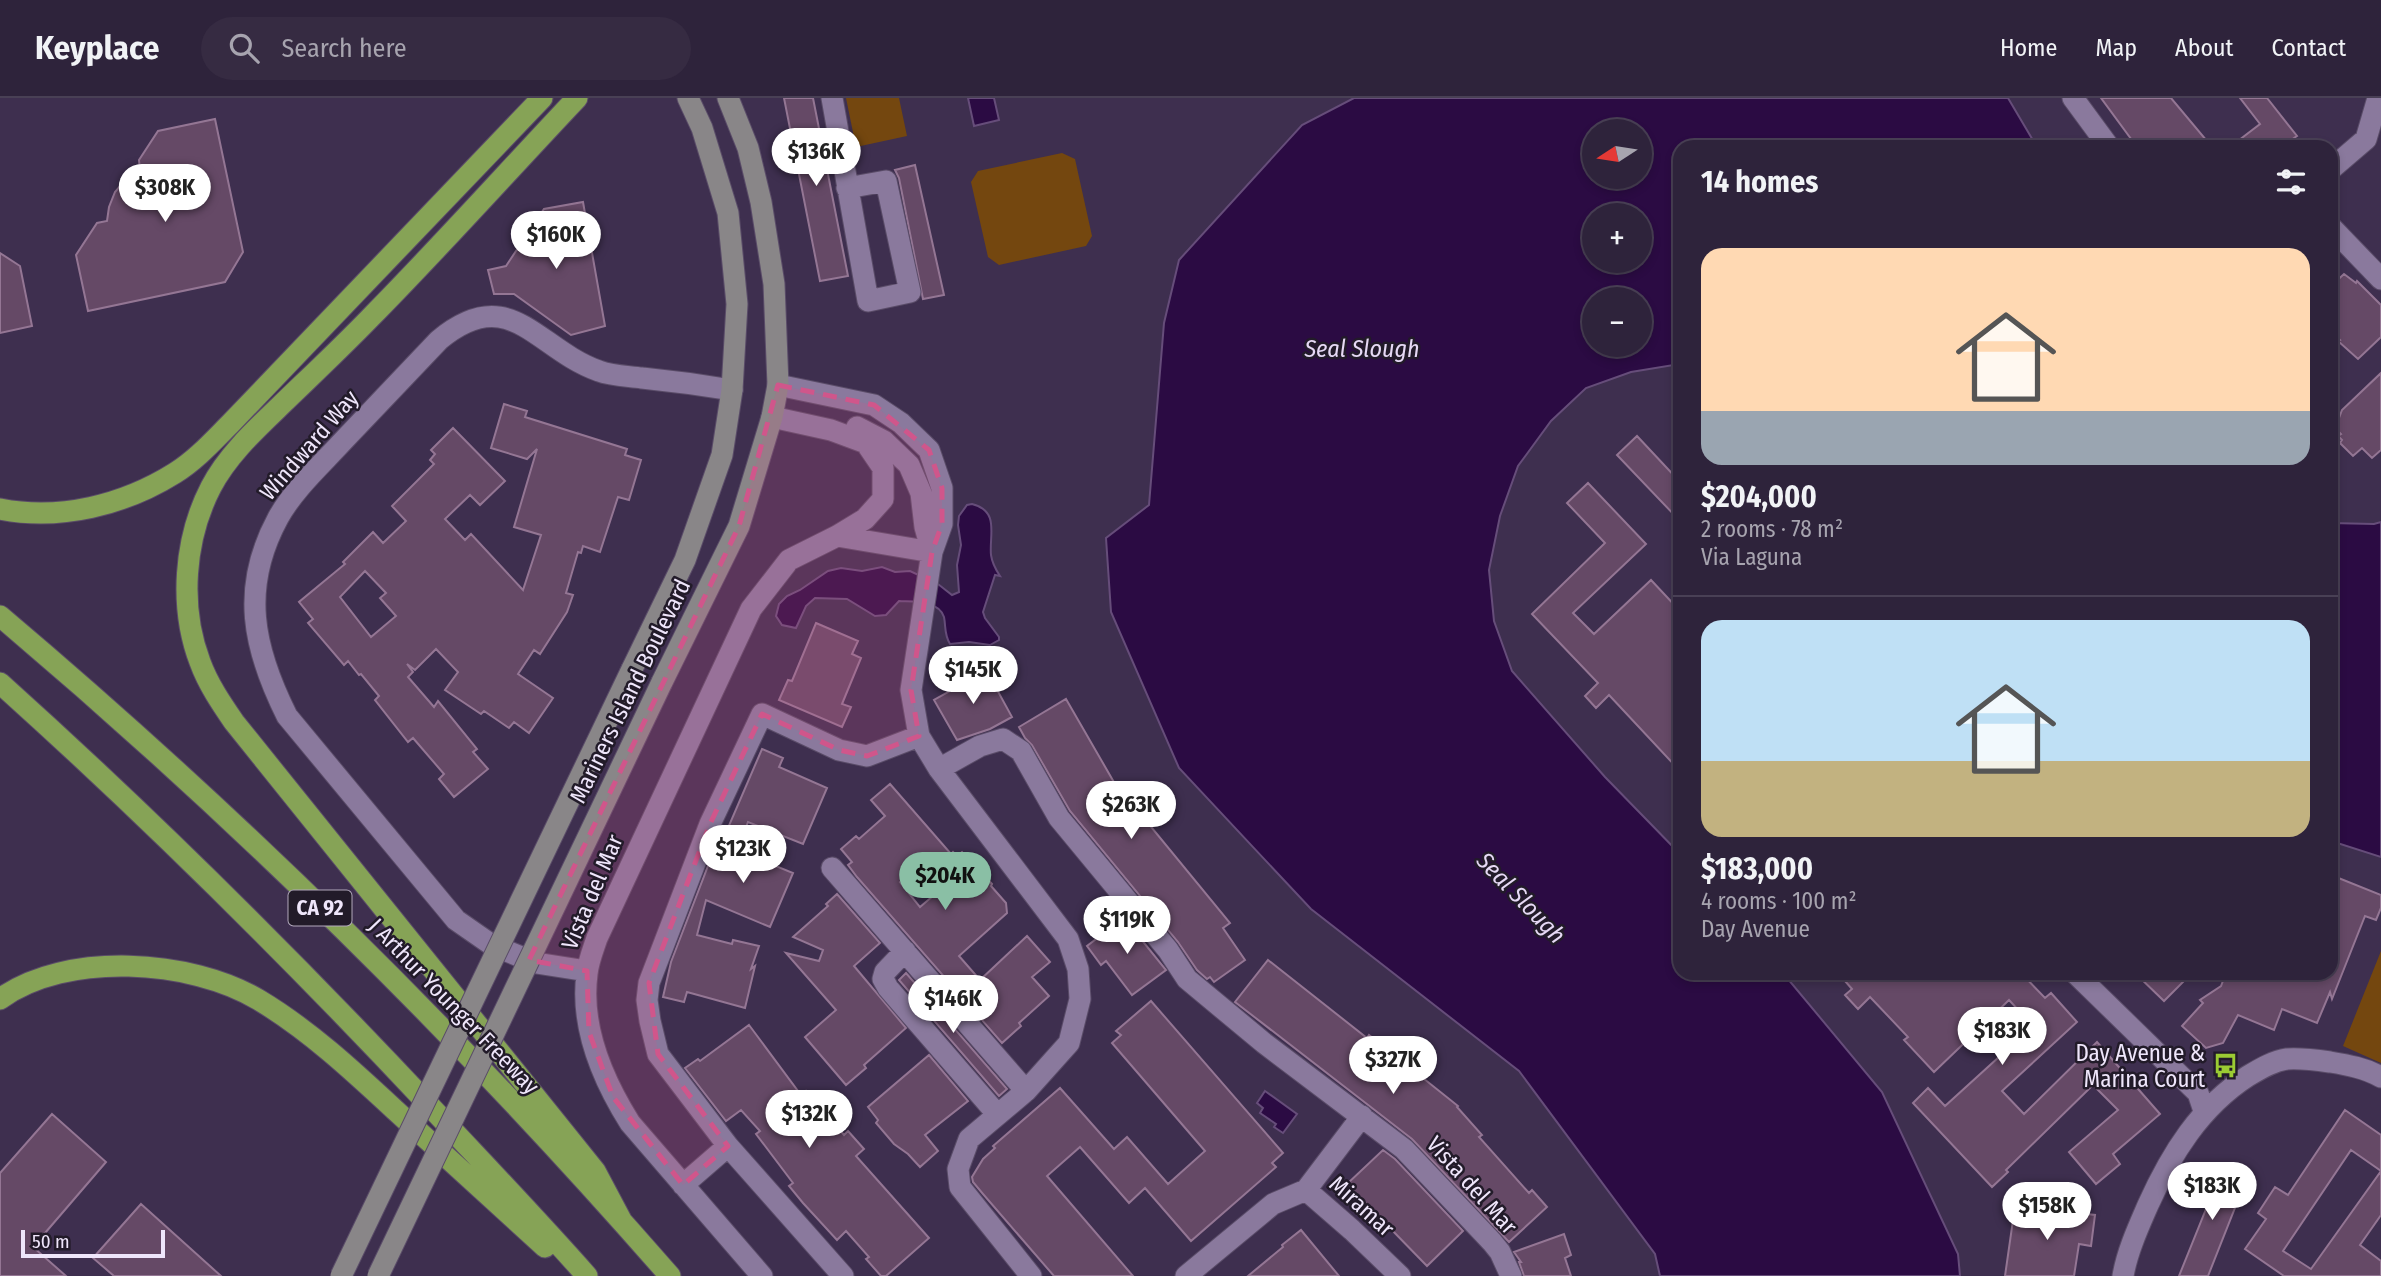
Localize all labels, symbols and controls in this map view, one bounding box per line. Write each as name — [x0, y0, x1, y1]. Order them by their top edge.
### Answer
search box — [201, 17, 691, 80]
text: Keyplace — [35, 28, 159, 68]
icon: search — [225, 29, 263, 67]
text: Search here — [281, 33, 407, 64]
text: Home — [2000, 34, 2057, 62]
text: Map — [2095, 34, 2137, 62]
text: About — [2175, 34, 2233, 62]
text: Contact — [2271, 34, 2346, 62]
north arrow — [1582, 119, 1652, 189]
map controls — [1582, 119, 1652, 357]
pin: $136K — [767, 129, 865, 188]
text: $136K — [788, 137, 844, 165]
icon: filters — [2272, 163, 2310, 201]
pin: $308K — [116, 164, 214, 224]
text: 14 homes — [1701, 164, 1818, 200]
text: $308K — [135, 173, 195, 201]
button: + — [1582, 203, 1652, 273]
pin: $160K — [507, 212, 605, 271]
text: $160K — [527, 220, 585, 248]
button: − — [1582, 287, 1652, 357]
icon: home — [1943, 294, 2069, 420]
water label: Seal Slough — [1303, 335, 1420, 363]
street label: Windward Way — [254, 384, 365, 506]
text: $204,000 — [1701, 479, 1817, 515]
text: 2 rooms · 78 m² — [1701, 515, 1843, 543]
text: Via Laguna — [1701, 543, 1802, 571]
street label: Mariners Island Boulevard — [564, 574, 696, 808]
pin: $145K — [924, 646, 1022, 706]
text: $145K — [945, 655, 1001, 683]
icon: home — [1943, 666, 2069, 792]
pin: $263K — [1082, 782, 1180, 841]
text: $263K — [1102, 790, 1160, 818]
pin: $123K — [694, 826, 792, 885]
street label: Vista del Mar — [555, 830, 629, 954]
text: $123K — [715, 834, 771, 862]
water label: Seal Slough — [1470, 846, 1571, 949]
text: $183,000 — [1701, 851, 1813, 887]
pin: $204K — [896, 852, 994, 912]
text: $204K — [915, 861, 975, 889]
text: 4 rooms · 100 m² — [1701, 887, 1857, 915]
road number: CA 92 — [288, 890, 352, 926]
pin: $119K — [1078, 896, 1176, 956]
text: $119K — [1100, 905, 1154, 933]
street label: J Arthur Younger Freeway — [363, 912, 546, 1100]
text: Day Avenue — [1701, 915, 1810, 943]
pin: $146K — [904, 976, 1002, 1035]
text: $146K — [924, 984, 982, 1012]
pin: $183K — [1953, 1007, 2051, 1067]
text: $183K — [1974, 1016, 2030, 1044]
pin: $327K — [1344, 1037, 1442, 1096]
place label: Day Avenue & Marina Court — [2075, 1039, 2205, 1093]
text: $327K — [1365, 1045, 1421, 1073]
bus stop icon: Day Avenue & Marina Court — [2211, 1052, 2239, 1080]
pin: $132K — [760, 1090, 858, 1150]
text: $132K — [781, 1099, 837, 1127]
street label: Vista del Mar — [1421, 1130, 1523, 1240]
pin: $183K — [2163, 1162, 2261, 1222]
street label: Miramar — [1324, 1170, 1400, 1242]
text: $183K — [2184, 1171, 2240, 1199]
pin: $158K — [1998, 1182, 2096, 1242]
text: $158K — [2018, 1191, 2076, 1219]
scale bar — [21, 1227, 164, 1259]
text: 50 m — [32, 1230, 70, 1253]

